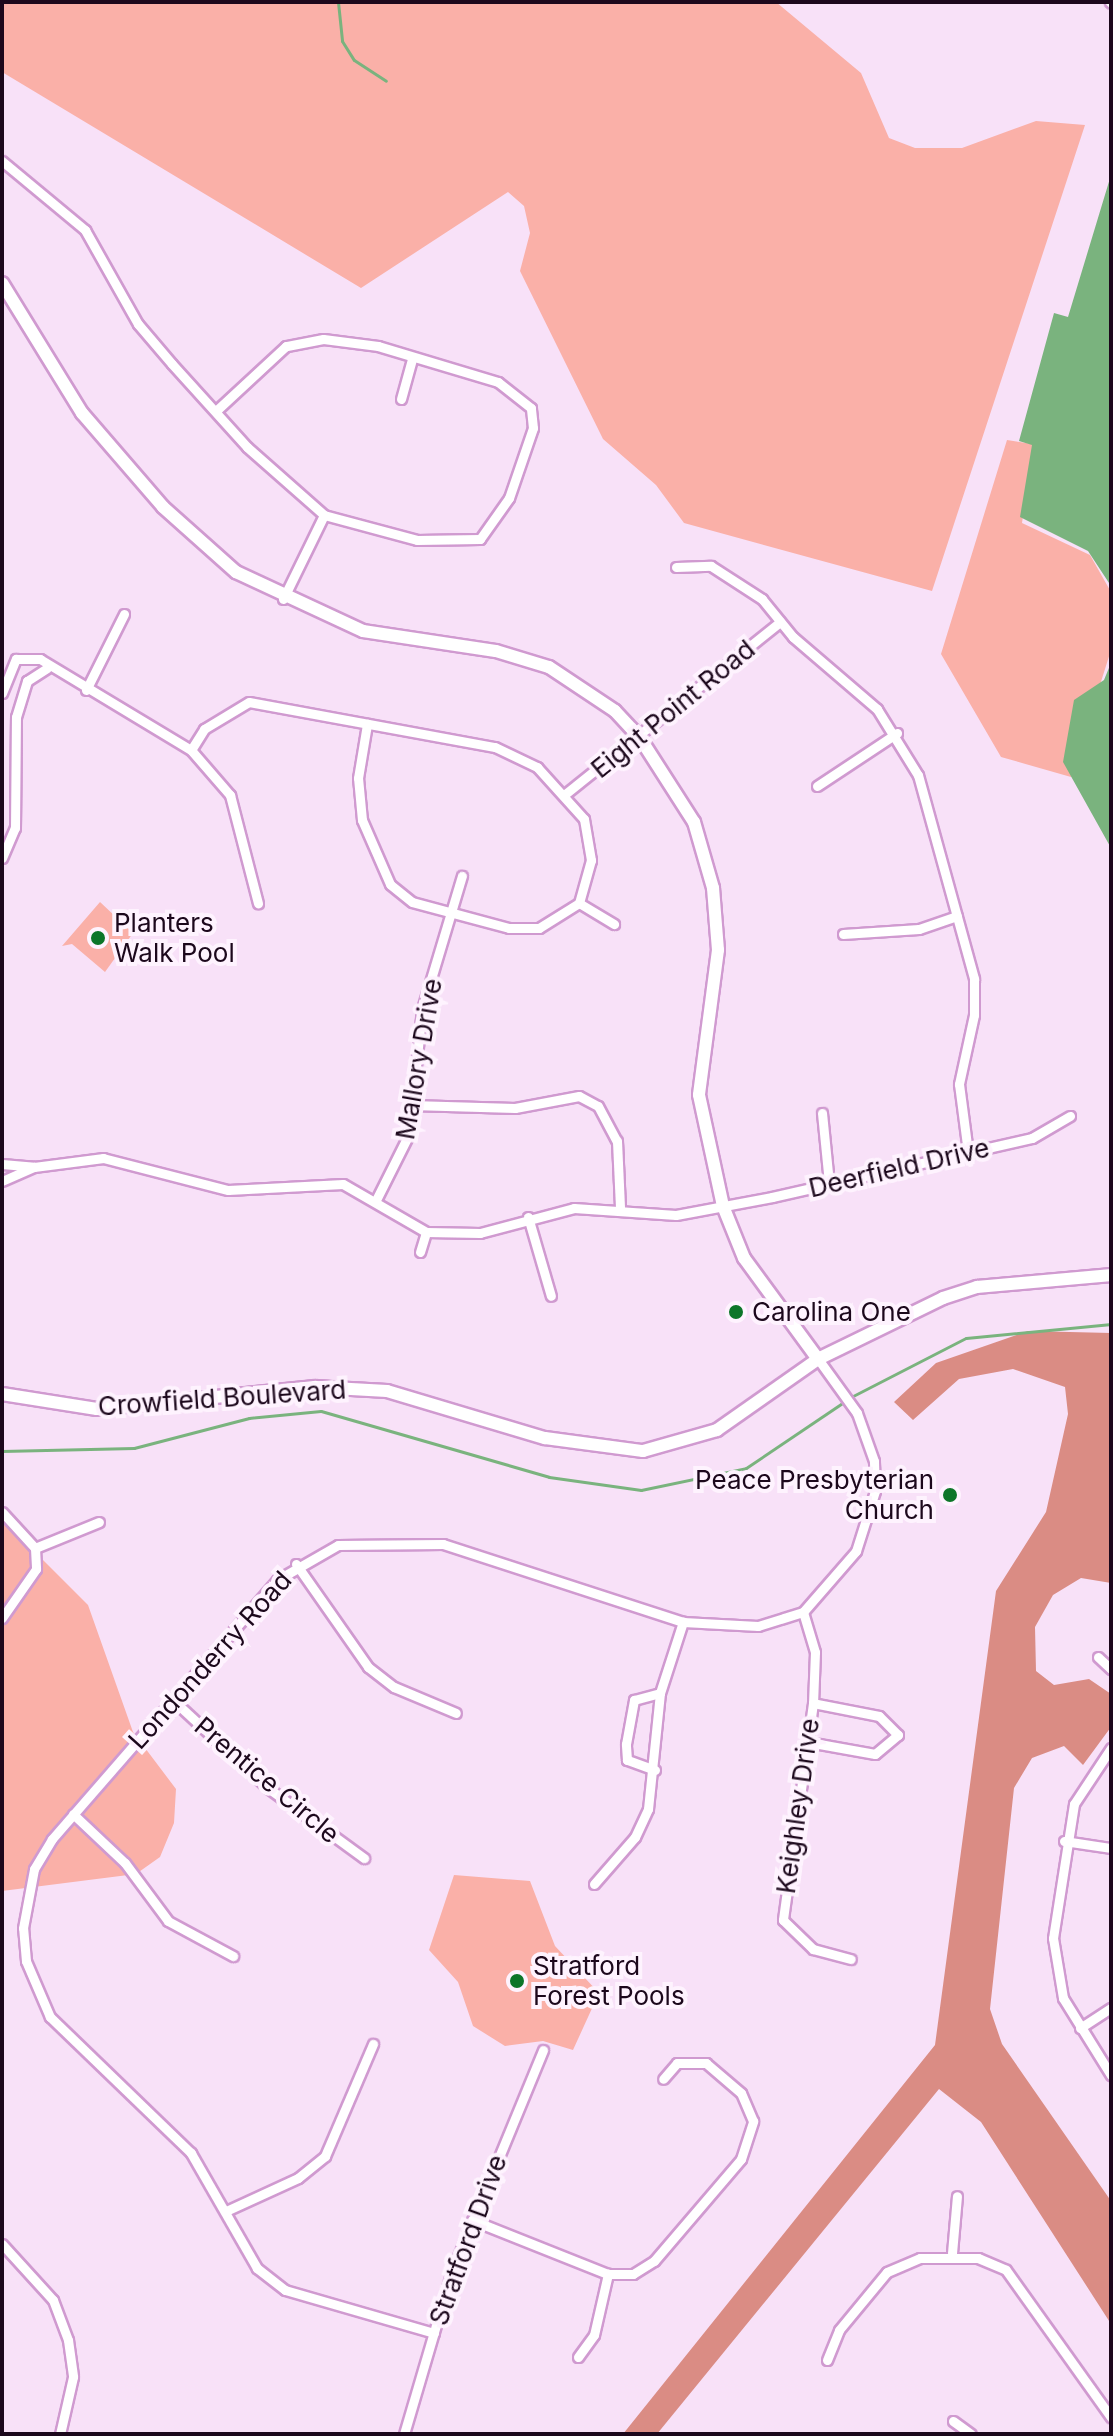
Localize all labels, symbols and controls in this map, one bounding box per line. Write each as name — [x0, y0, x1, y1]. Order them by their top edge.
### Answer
street label: Eight Point Road — [585, 634, 761, 784]
place label: Planters Walk Pool — [114, 907, 235, 968]
marker: Planters Walk Pool — [89, 929, 107, 947]
street label: Mallory Drive — [389, 976, 449, 1142]
street label: Deerfield Drive — [806, 1132, 992, 1204]
place label: Carolina One — [752, 1296, 911, 1328]
marker: Carolina One — [727, 1303, 745, 1321]
street label: Crowfield Boulevard — [97, 1374, 347, 1422]
place label: Peace Presbyterian Church — [695, 1464, 934, 1526]
marker: Peace Presbyterian Church — [941, 1486, 959, 1504]
street label: Londonderry Road — [122, 1565, 298, 1755]
street label: Prentice Circle — [188, 1710, 346, 1850]
street label: Keighley Drive — [770, 1716, 826, 1896]
place label: Stratford Forest Pools — [533, 1950, 685, 2012]
marker: Stratford Forest Pools — [508, 1972, 526, 1990]
street label: Stratford Drive — [423, 2151, 513, 2329]

